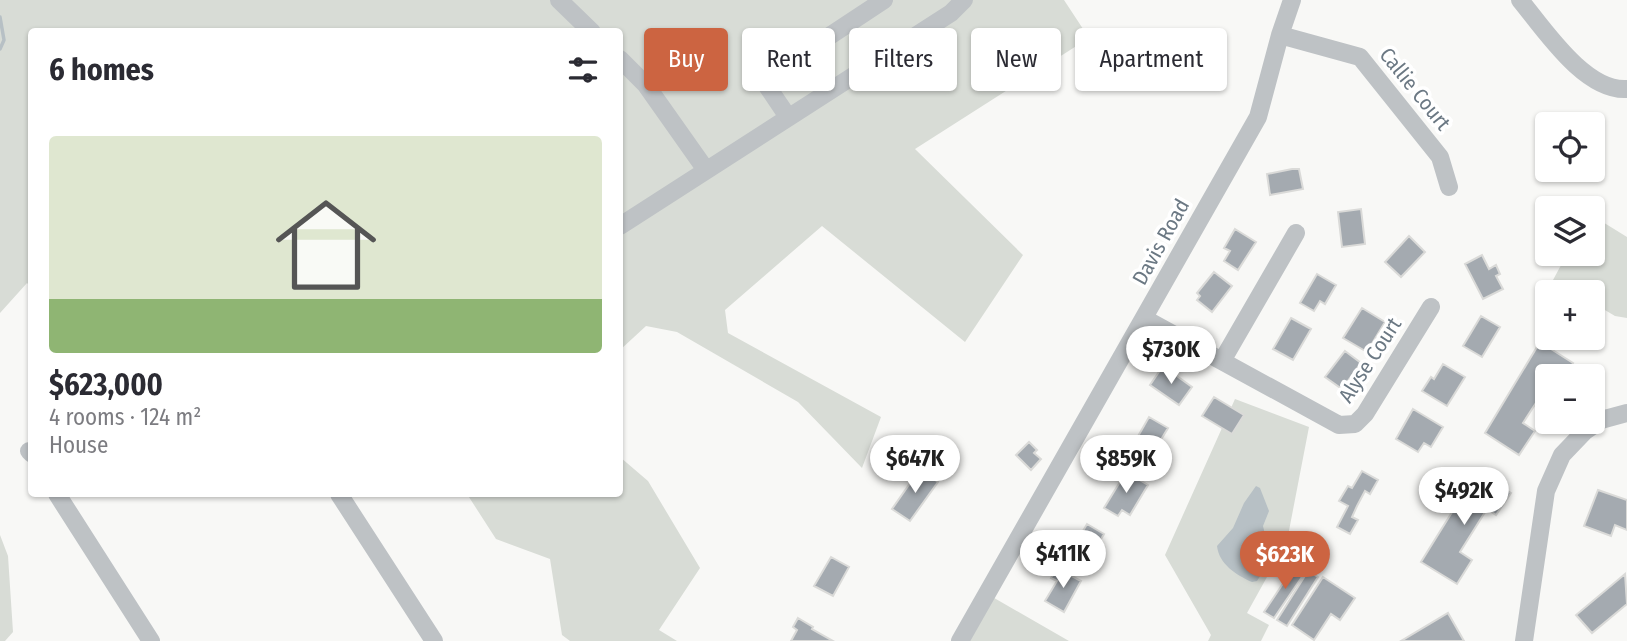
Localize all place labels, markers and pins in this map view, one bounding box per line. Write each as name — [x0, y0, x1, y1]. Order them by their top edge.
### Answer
pin: $730K — [1122, 326, 1220, 386]
pin: $647K — [866, 435, 964, 495]
pin: $859K — [1077, 435, 1175, 495]
pin: $492K — [1415, 468, 1513, 527]
pin: $411K — [1014, 530, 1112, 590]
pin: $623K — [1236, 532, 1334, 591]

